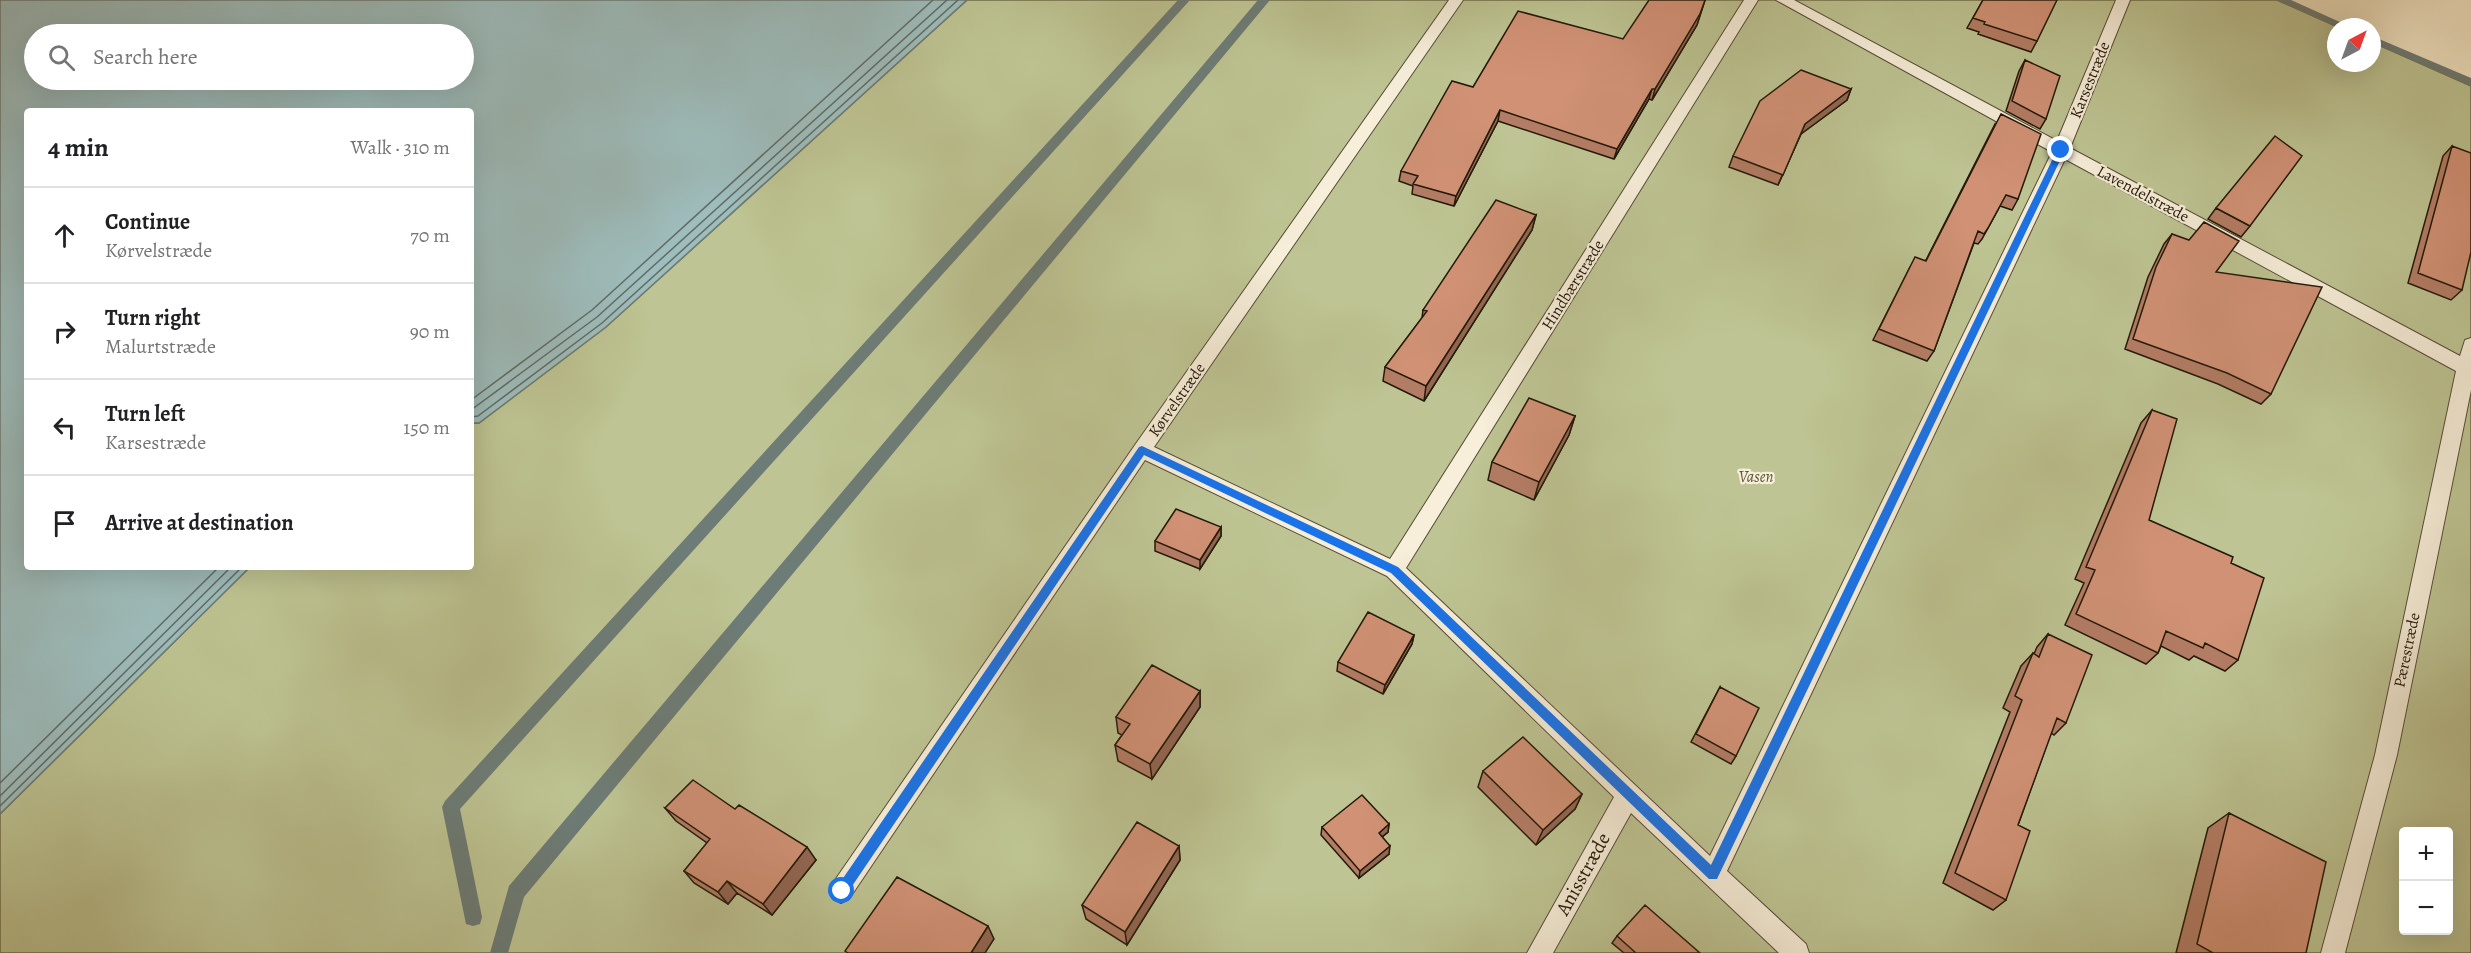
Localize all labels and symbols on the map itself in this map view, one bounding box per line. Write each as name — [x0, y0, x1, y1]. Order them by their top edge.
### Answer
north arrow — [2327, 18, 2381, 72]
street label: Karsestræde — [2065, 38, 2115, 122]
route end — [2047, 136, 2073, 162]
street label: Lavendelstræde — [2093, 160, 2193, 228]
street label: Hindbærstræde — [1537, 236, 1609, 334]
street label: Kørvelstræde — [1143, 359, 1211, 441]
park label: Vasen — [1739, 466, 1773, 488]
street label: Pærestræde — [2388, 611, 2426, 689]
street label: Anisstræde — [1549, 828, 1617, 921]
route start — [828, 877, 854, 903]

